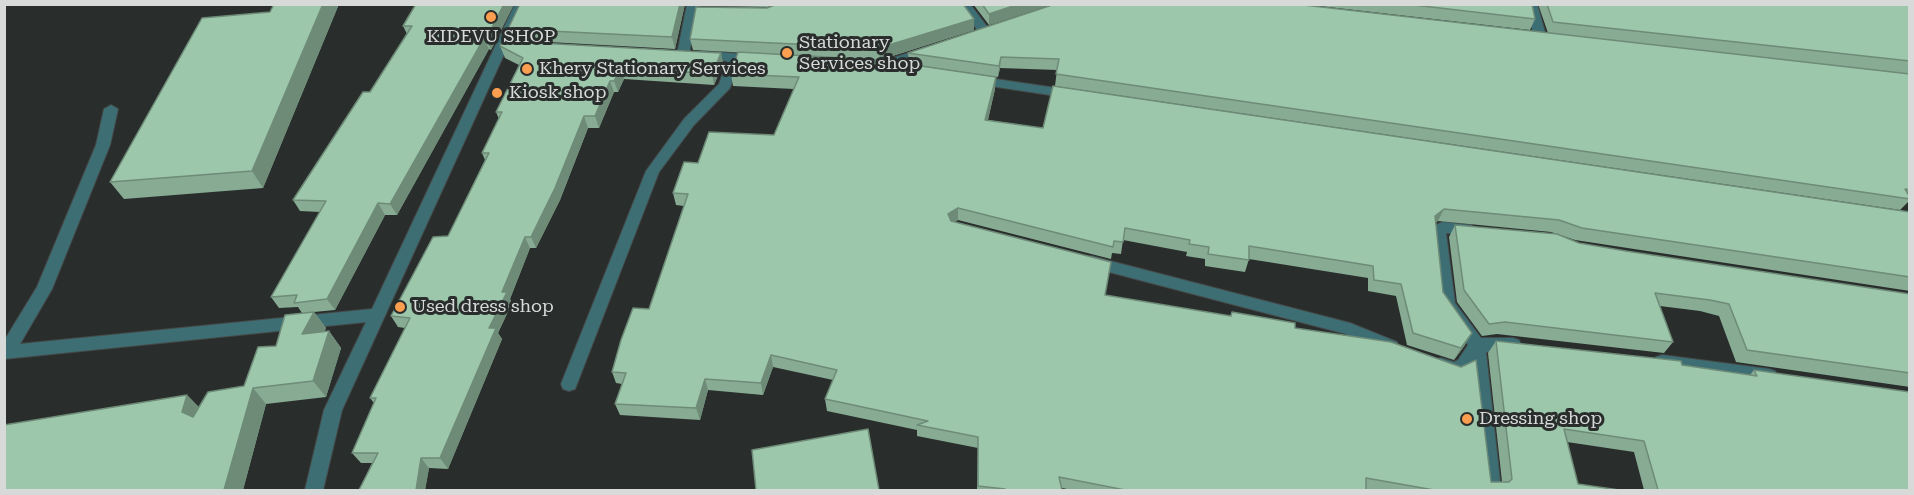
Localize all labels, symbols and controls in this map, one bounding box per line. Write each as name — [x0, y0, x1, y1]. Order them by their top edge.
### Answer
marker: KIDEVU SHOP — [484, 10, 498, 24]
place label: KIDEVU SHOP — [426, 26, 556, 48]
place label: Stationary Services shop — [799, 32, 920, 74]
marker: Stationary Services shop — [780, 46, 794, 60]
place label: Khery Stationary Services — [539, 58, 765, 80]
marker: Khery Stationary Services — [520, 62, 534, 76]
place label: Kiosk shop — [509, 82, 606, 104]
marker: Kiosk shop — [490, 86, 504, 100]
place label: Used dress shop — [412, 296, 554, 318]
marker: Used dress shop — [393, 300, 407, 314]
place label: Dressing shop — [1479, 408, 1602, 430]
marker: Dressing shop — [1460, 412, 1474, 426]

